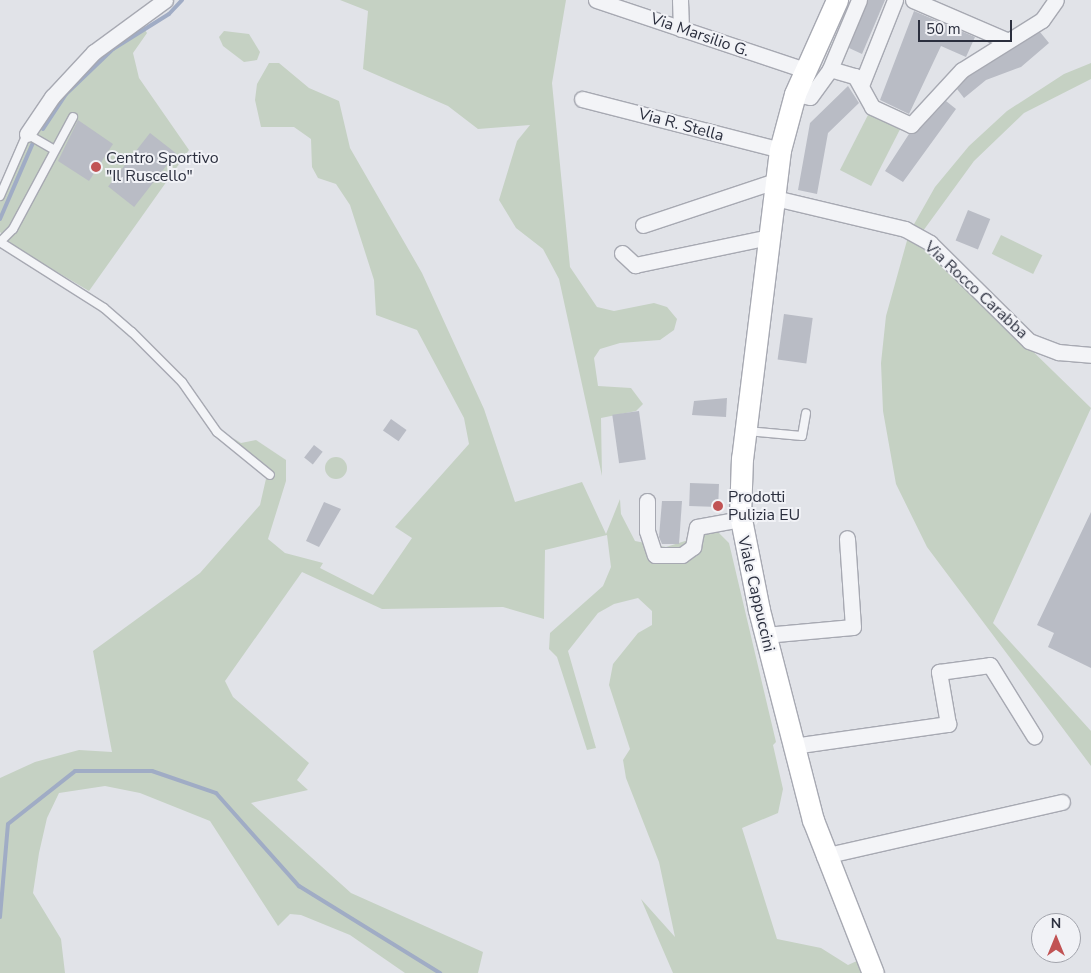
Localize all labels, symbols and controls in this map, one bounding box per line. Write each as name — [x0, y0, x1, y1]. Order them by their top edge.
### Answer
street label: Via Marsilio G. — [648, 9, 752, 61]
scale bar — [921, 10, 1015, 42]
text: 50 m — [926, 19, 961, 39]
street label: Via R. Stella — [636, 104, 726, 146]
place label: Centro Sportivo "Il Ruscello" — [106, 148, 219, 186]
marker: Centro Sportivo "Il Ruscello" — [90, 161, 102, 173]
street label: Via Rocco Carabba — [920, 237, 1032, 343]
place label: Prodotti Pulizia EU — [728, 487, 800, 525]
marker: Prodotti Pulizia EU — [712, 500, 724, 512]
street label: Viale Cappuccini — [733, 534, 779, 654]
north arrow — [1031, 913, 1081, 963]
text: N — [1051, 914, 1061, 933]

